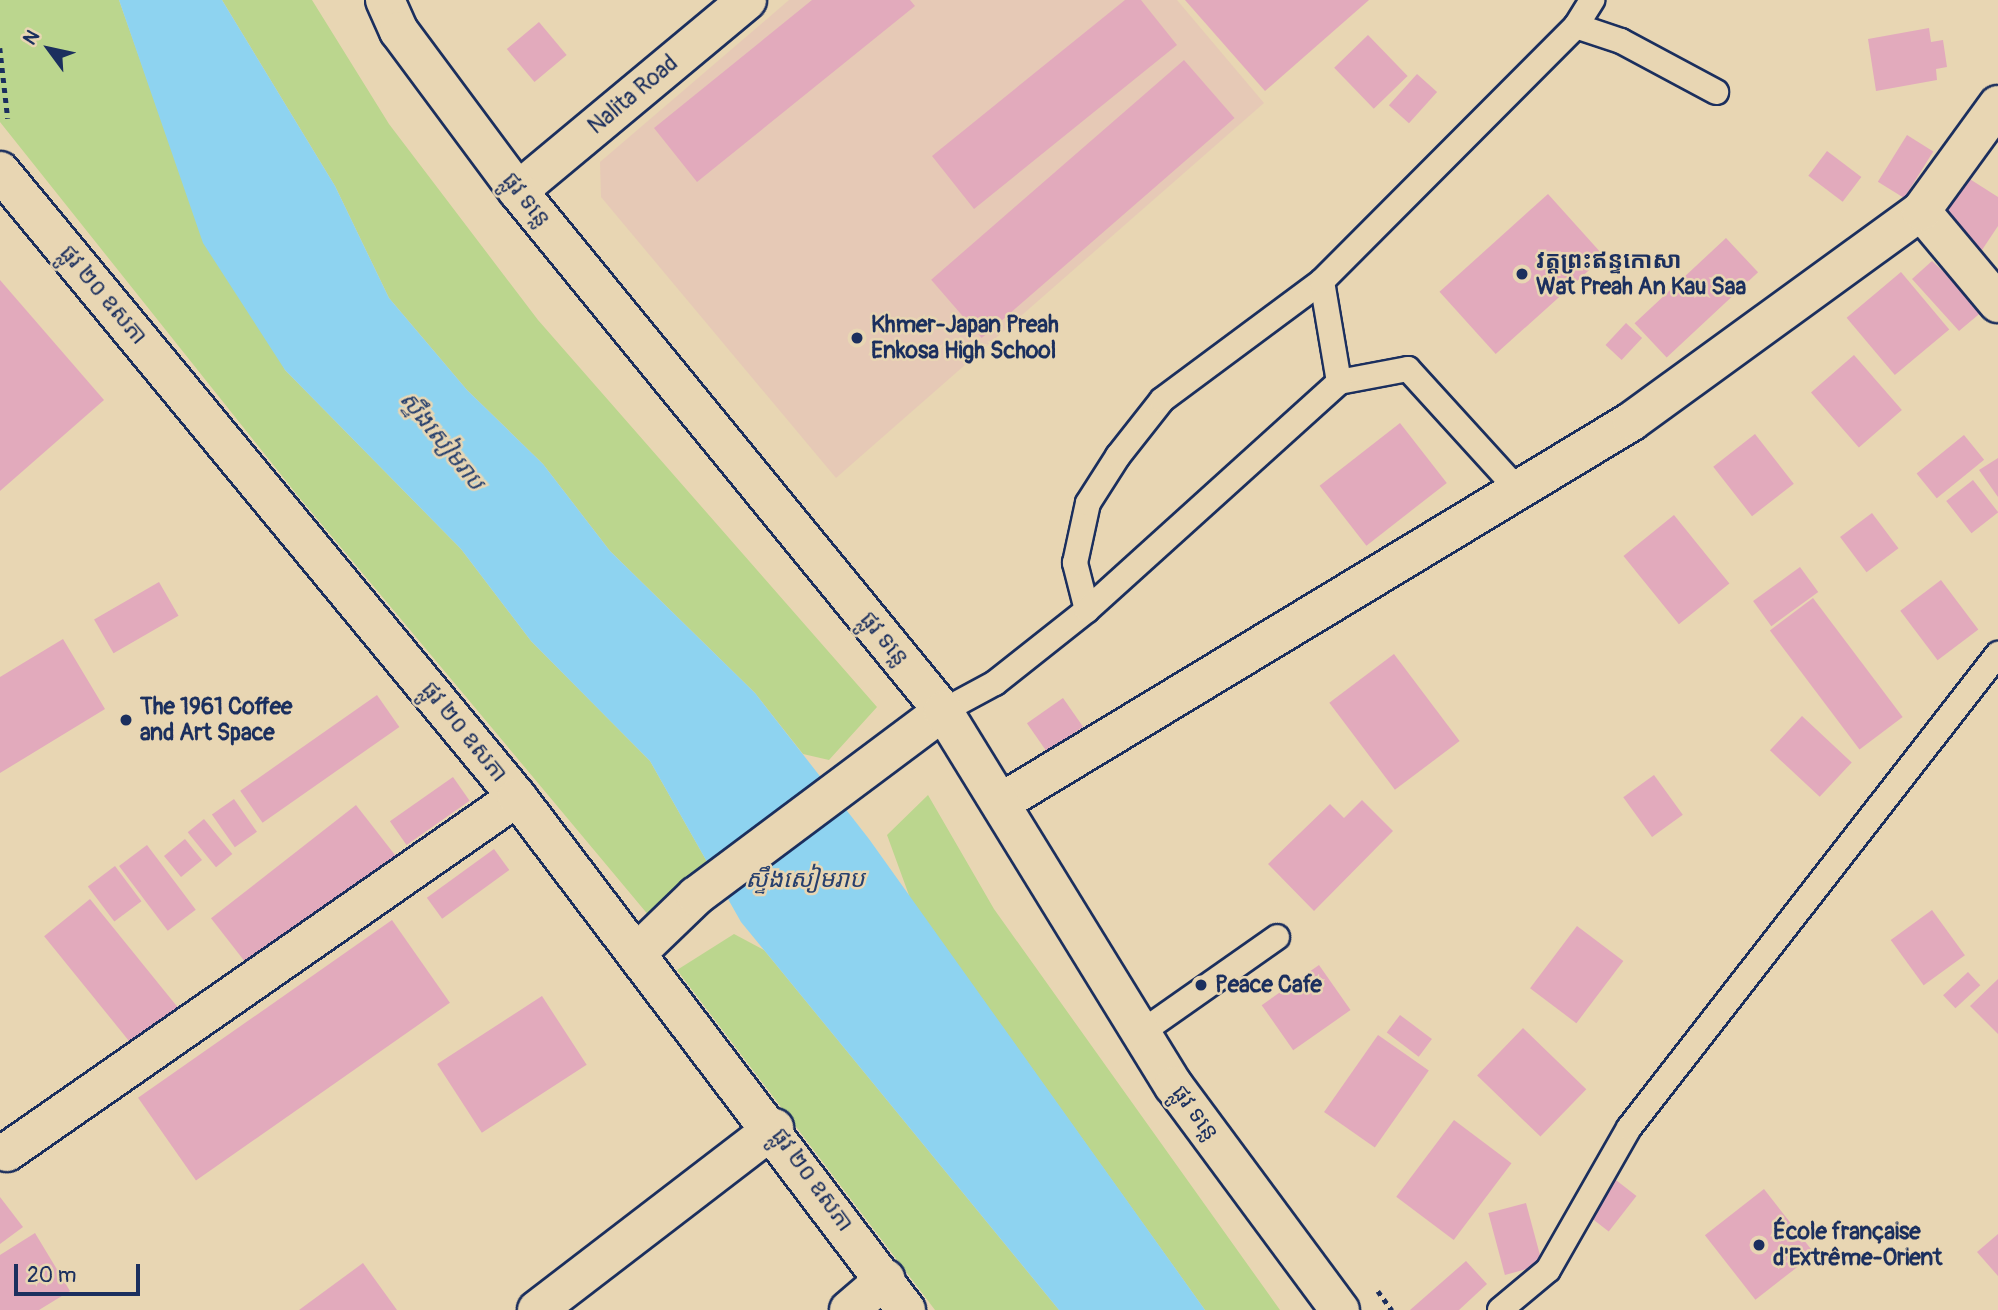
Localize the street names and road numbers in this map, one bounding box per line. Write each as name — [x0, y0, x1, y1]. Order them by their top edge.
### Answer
street label: Nalita Road — [583, 50, 683, 140]
street label: ផ្លូវ ទន្លេ — [496, 167, 556, 233]
street label: ផ្លូវ ២០ ឧសភា — [53, 240, 153, 350]
street label: ផ្លូវ ទន្លេ — [854, 606, 914, 672]
street label: ផ្លូវ ២០ ឧសភា — [415, 676, 513, 788]
street label: ផ្លូវ ទន្លេ — [1166, 1080, 1224, 1146]
street label: ផ្លូវ ២០ ឧសភា — [765, 1123, 859, 1237]

